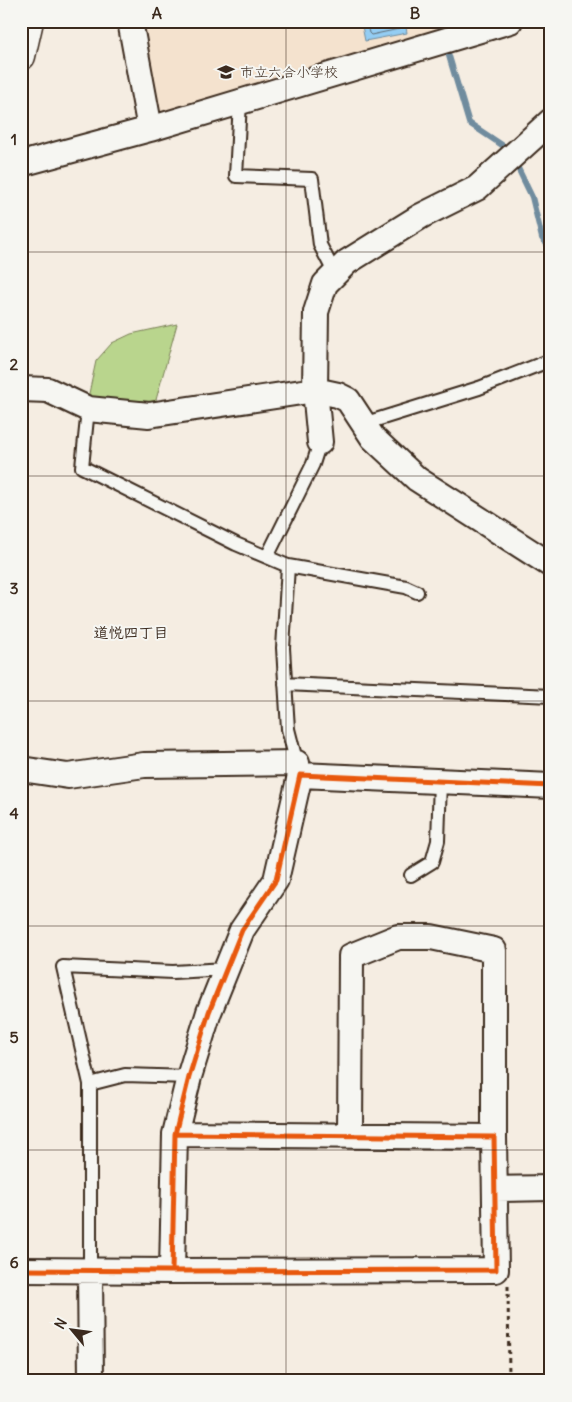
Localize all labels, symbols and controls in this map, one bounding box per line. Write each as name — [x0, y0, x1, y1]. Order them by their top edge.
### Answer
text: A — [152, 3, 162, 23]
text: B — [410, 3, 421, 23]
school or university icon: 市立六合小学校 — [216, 62, 236, 82]
place label: 市立六合小学校 — [240, 63, 338, 81]
text: 1 — [11, 129, 17, 149]
text: 2 — [10, 354, 19, 374]
text: 3 — [9, 578, 19, 598]
district label: 道悦四丁目 — [93, 623, 169, 642]
text: 4 — [9, 803, 19, 823]
text: 5 — [9, 1027, 19, 1047]
text: 6 — [9, 1252, 19, 1272]
north arrow — [48, 1304, 98, 1354]
text: N — [50, 1315, 71, 1332]

